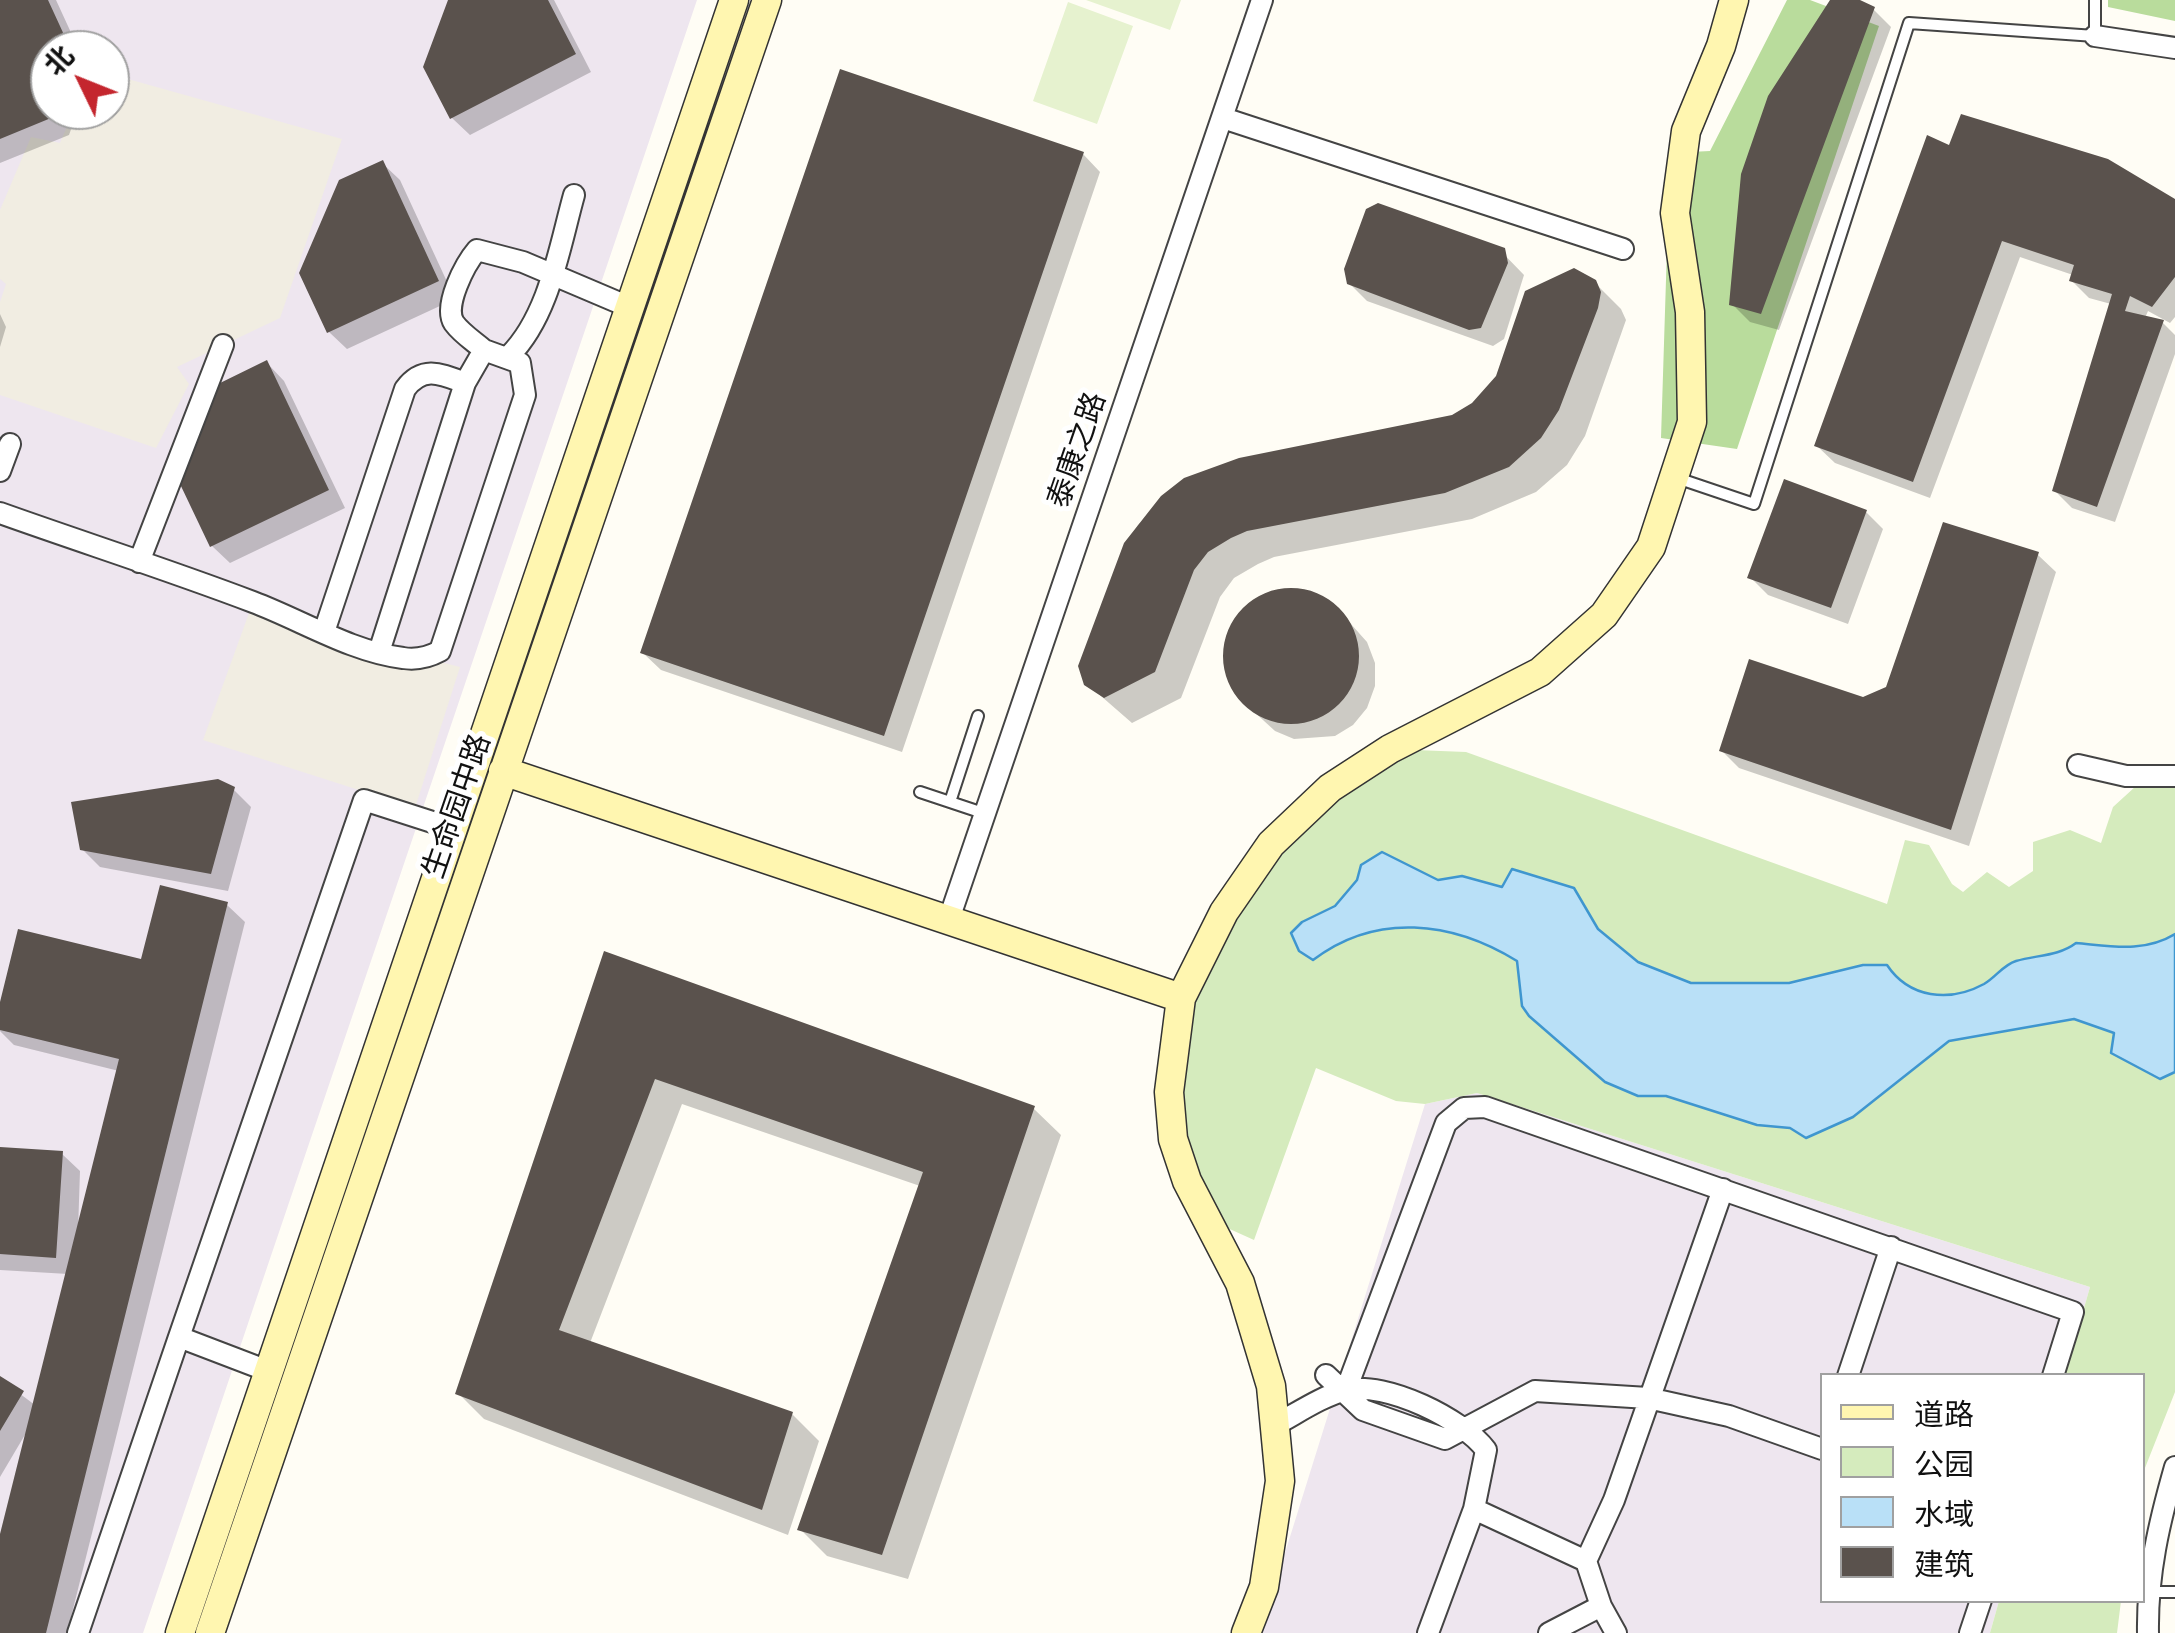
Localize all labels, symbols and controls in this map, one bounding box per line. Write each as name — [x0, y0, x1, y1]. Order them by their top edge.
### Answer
north arrow — [30, 30, 130, 130]
text: 北 — [38, 40, 80, 81]
street label: 泰康之路 — [1040, 387, 1114, 513]
street label: 生命园中路 — [416, 729, 498, 883]
legend — [1820, 1373, 2145, 1603]
text: 道路 — [1914, 1398, 1974, 1431]
text: 公园 — [1914, 1448, 1974, 1481]
text: 水域 — [1914, 1498, 1974, 1531]
text: 建筑 — [1914, 1548, 1974, 1581]

